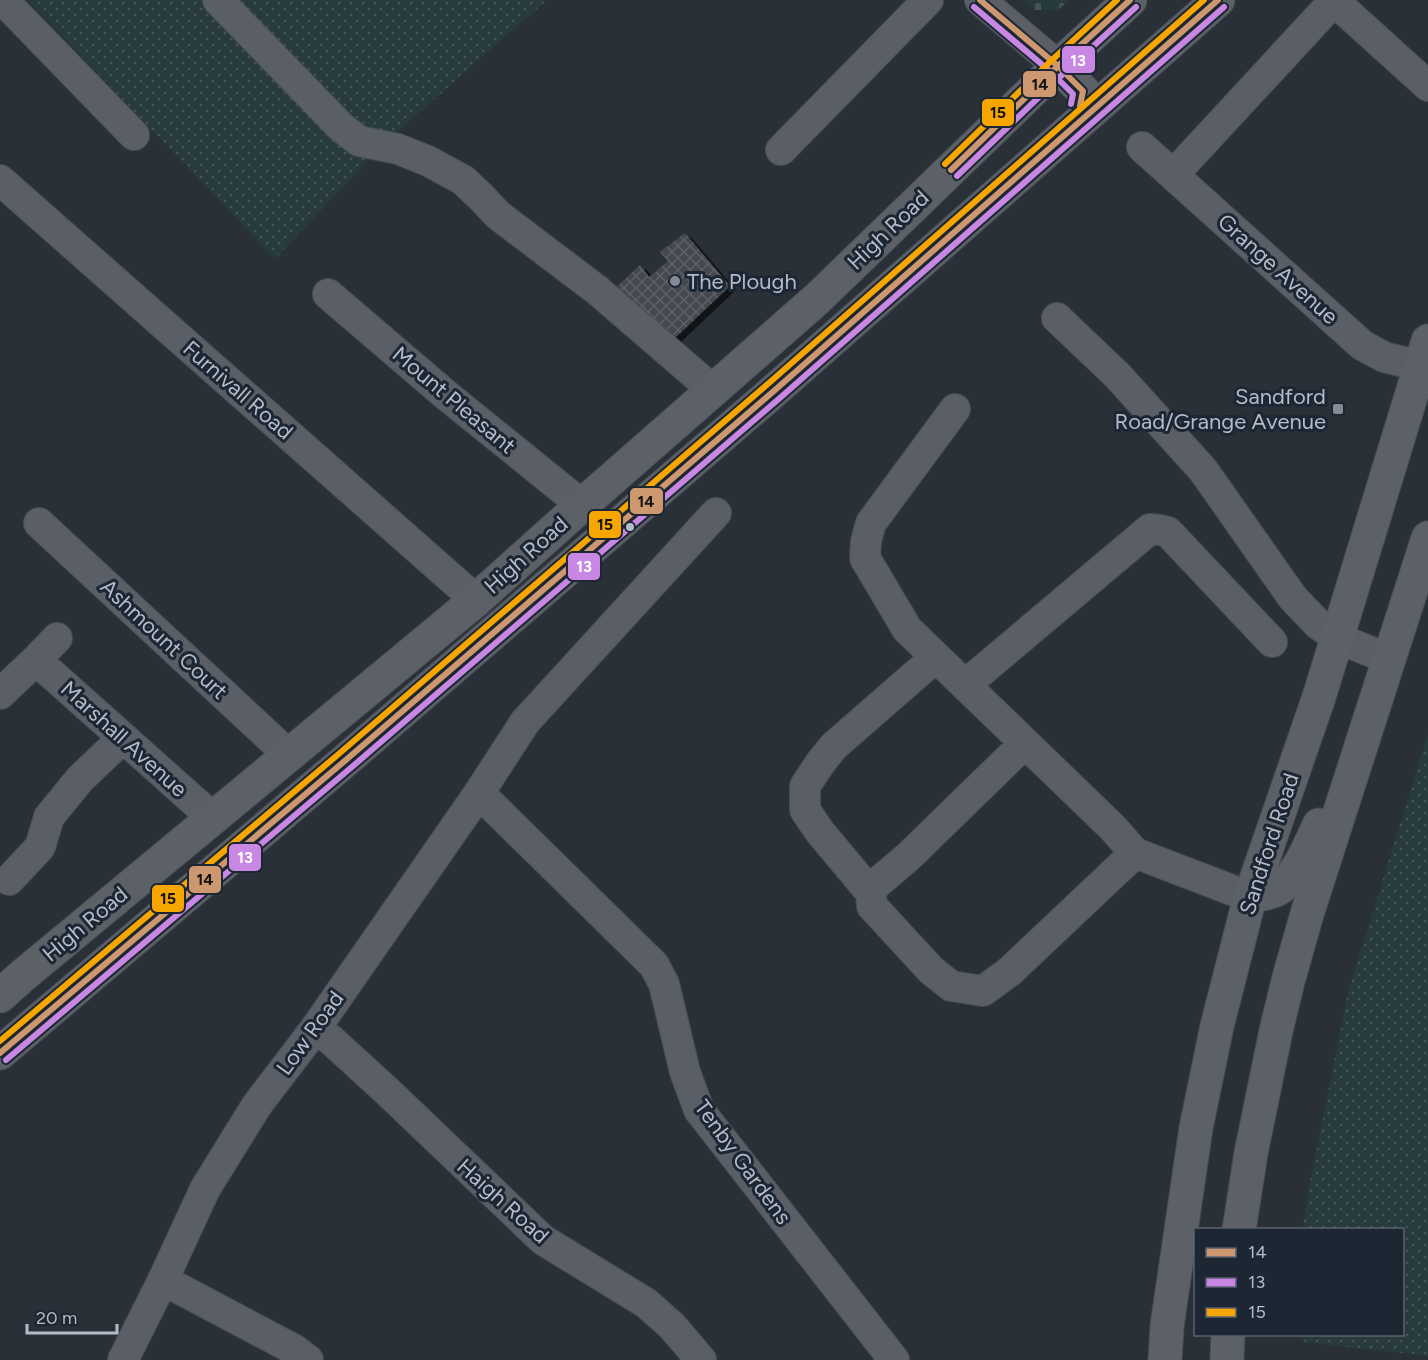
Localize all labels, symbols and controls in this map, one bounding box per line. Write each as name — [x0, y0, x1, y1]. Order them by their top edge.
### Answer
line badge: 13 — [1061, 45, 1096, 74]
text: 13 — [1070, 51, 1086, 70]
line badge: 14 — [1022, 70, 1057, 98]
text: 14 — [1032, 75, 1048, 94]
line badge: 15 — [981, 98, 1015, 127]
text: 15 — [990, 103, 1006, 122]
street label: High Road — [842, 185, 934, 275]
street label: Grange Avenue — [1212, 208, 1344, 330]
place label: The Plough — [687, 268, 797, 295]
marker: The Plough — [668, 274, 682, 288]
street label: Furnivall Road — [177, 335, 299, 445]
street label: Mount Pleasant — [387, 341, 521, 459]
place label: Sandford Road/Grange Avenue — [1114, 383, 1326, 435]
marker: Sandford Road/Grange Avenue — [1331, 402, 1345, 416]
line badge: 14 — [629, 487, 664, 515]
text: 14 — [638, 492, 654, 511]
line badge: 15 — [588, 510, 622, 539]
street label: High Road — [479, 511, 573, 599]
text: 15 — [597, 515, 613, 534]
unlabelled marker — [624, 521, 636, 533]
line badge: 13 — [567, 552, 601, 581]
text: 13 — [576, 557, 592, 576]
street label: Ashmount Court — [95, 573, 233, 705]
street label: Marshall Avenue — [55, 675, 193, 803]
street label: Sandford Road — [1233, 770, 1305, 918]
line badge: 13 — [228, 843, 262, 872]
text: 13 — [237, 848, 253, 867]
line badge: 14 — [188, 865, 222, 894]
text: 14 — [197, 870, 213, 889]
street label: High Road — [37, 881, 133, 967]
line badge: 15 — [151, 884, 185, 913]
text: 15 — [160, 889, 176, 908]
street label: Low Road — [271, 986, 349, 1080]
street label: Tenby Gardens — [689, 1094, 797, 1230]
street label: Haigh Road — [452, 1153, 554, 1249]
legend — [1194, 1228, 1404, 1336]
text: 14 — [1248, 1241, 1267, 1263]
text: 13 — [1248, 1271, 1265, 1293]
scale bar — [27, 1297, 117, 1335]
text: 15 — [1248, 1301, 1266, 1323]
text: 20 m — [36, 1307, 77, 1329]

